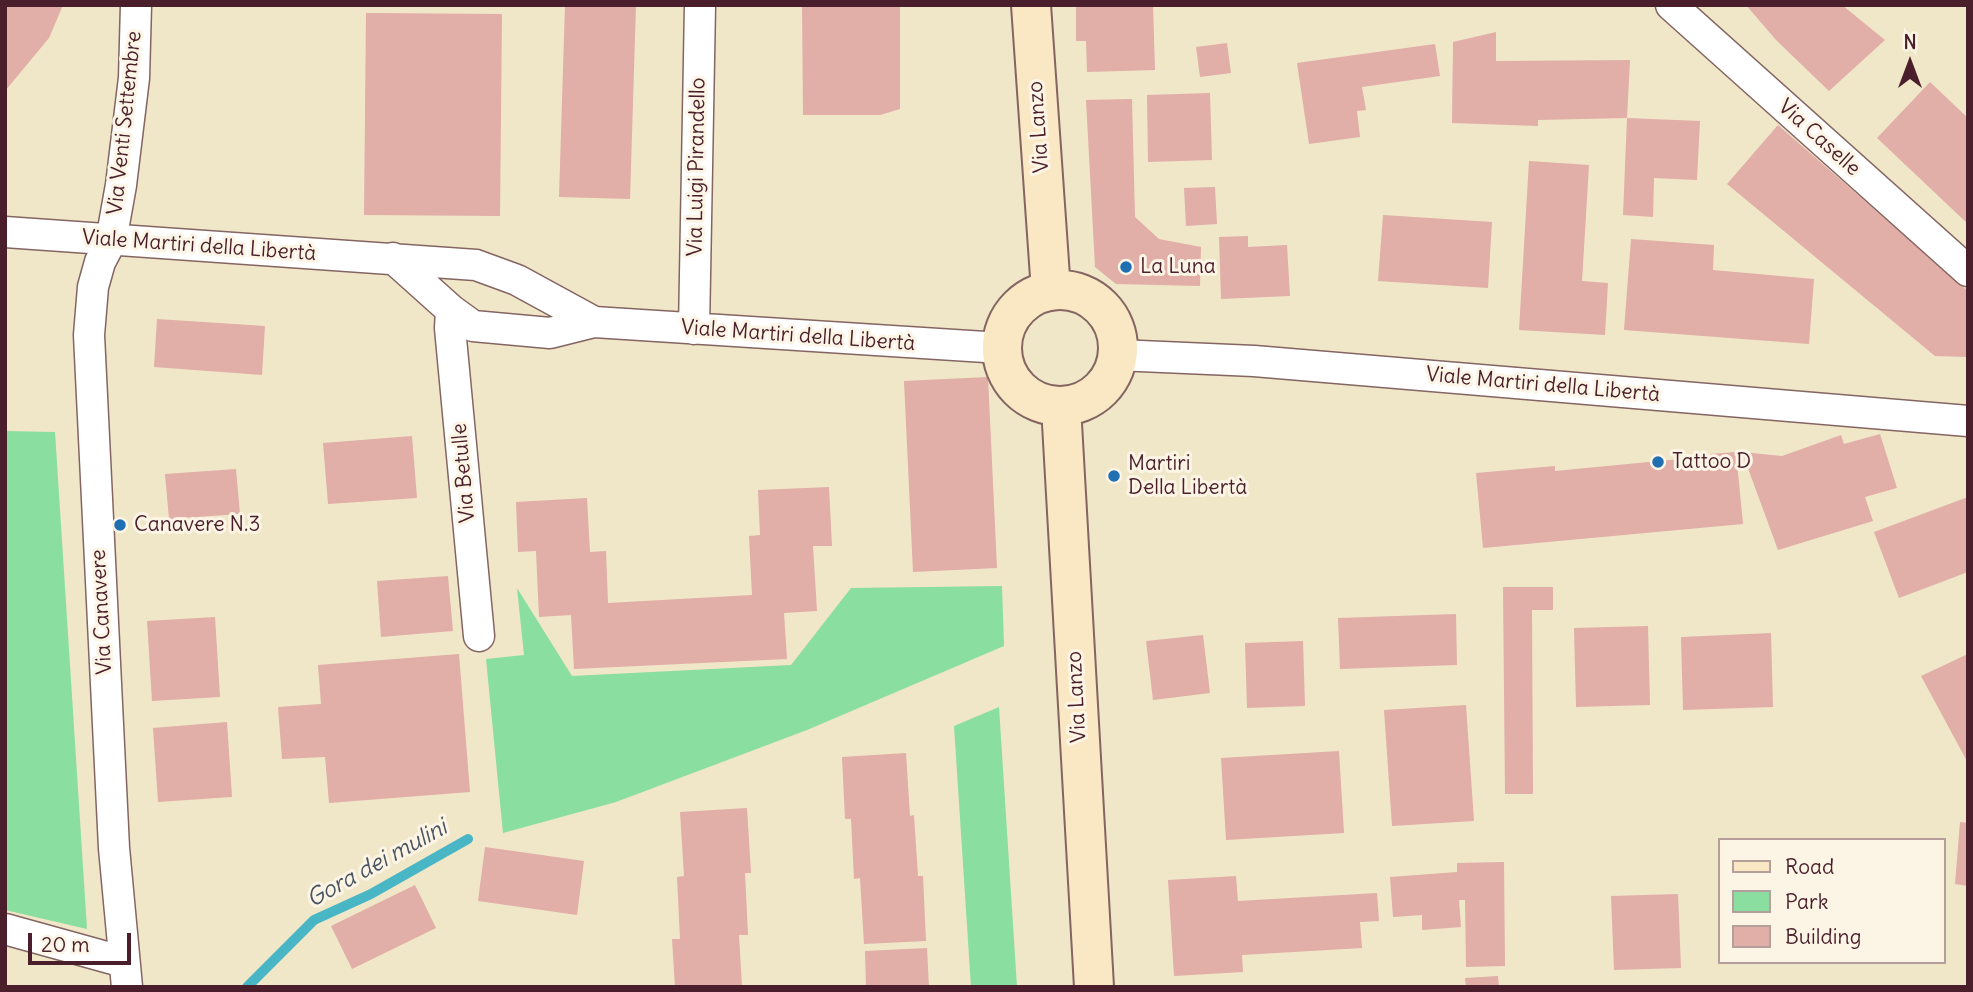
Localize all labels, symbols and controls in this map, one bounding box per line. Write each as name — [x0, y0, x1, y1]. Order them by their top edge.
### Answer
north arrow — [1875, 28, 1945, 98]
street label: Via Venti Settembre — [103, 30, 147, 216]
text: N — [1903, 30, 1917, 54]
street label: Via Luigi Pirandello — [683, 77, 711, 257]
street label: Via Lanzo — [1023, 80, 1055, 174]
street label: Via Caselle — [1773, 94, 1865, 182]
street label: Viale Martiri della Libertà — [81, 225, 317, 267]
place label: La Luna — [1140, 254, 1216, 280]
marker: La Luna — [1118, 259, 1134, 275]
street label: Viale Martiri della Libertà — [680, 315, 916, 357]
street label: Viale Martiri della Libertà — [1425, 362, 1661, 408]
street label: Via Betulle — [447, 422, 481, 524]
place label: Tattoo D — [1672, 449, 1751, 475]
place label: Martiri Della Libertà — [1128, 451, 1247, 501]
marker: Tattoo D — [1650, 454, 1666, 470]
marker: Martiri Della Libertà — [1106, 468, 1122, 484]
place label: Canavere N.3 — [134, 512, 260, 538]
marker: Canavere N.3 — [112, 517, 128, 533]
street label: Via Canavere — [86, 549, 118, 675]
street label: Via Lanzo — [1062, 650, 1092, 744]
water label: Gora dei mulini — [302, 814, 452, 914]
legend — [1717, 838, 1945, 964]
text: Road — [1785, 853, 1834, 880]
text: Park — [1785, 888, 1828, 915]
scale bar — [32, 918, 135, 962]
text: Building — [1785, 923, 1861, 950]
text: 20 m — [41, 931, 90, 958]

